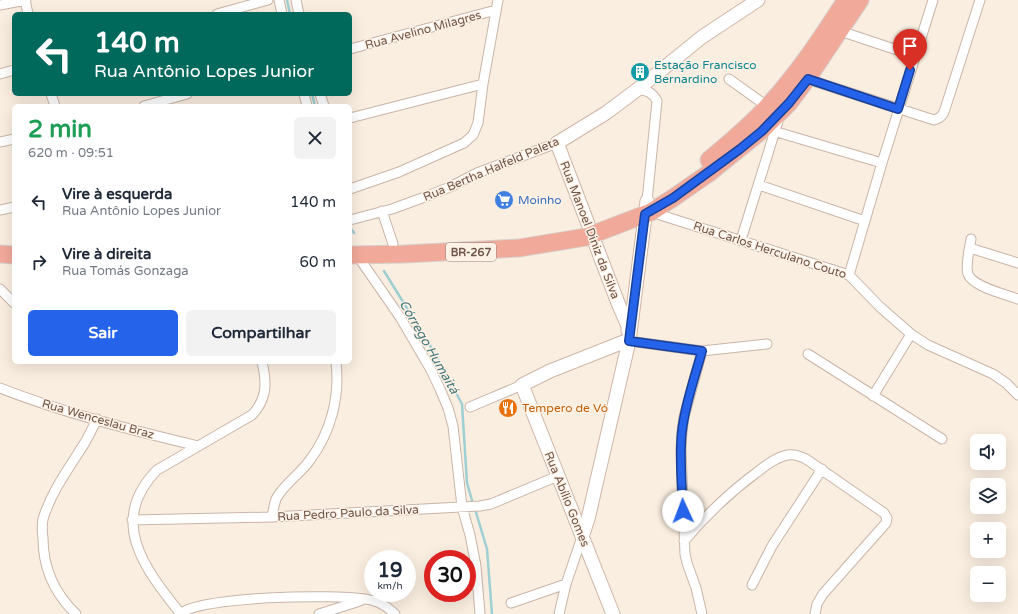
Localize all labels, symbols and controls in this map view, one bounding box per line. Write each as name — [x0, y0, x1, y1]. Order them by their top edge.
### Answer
street label: Rua Avelino Milagres — [363, 8, 483, 52]
text: 140 m — [94, 26, 180, 60]
icon: left — [28, 28, 80, 80]
pin — [893, 29, 927, 70]
icon: arrive — [899, 35, 921, 57]
place label: Estação Francisco Bernardino — [654, 58, 757, 86]
text: Rua Antônio Lopes Junior — [94, 60, 314, 82]
building icon: Estação Francisco Bernardino — [629, 61, 651, 83]
text: 2 min — [28, 115, 92, 144]
button: close — [294, 117, 336, 159]
street label: Rua Bertha Halfeld Paleta — [421, 134, 561, 204]
text: 620 m · 09:51 — [28, 145, 114, 161]
street label: Rua Manoel Diniz da Silva — [557, 159, 623, 301]
text: Vire à esquerda — [62, 185, 172, 203]
supermarket icon: Moinho — [493, 189, 515, 211]
icon: left — [28, 191, 50, 213]
text: 140 m — [290, 193, 336, 211]
place label: Moinho — [518, 193, 562, 207]
text: Rua Antônio Lopes Junior — [62, 203, 221, 219]
street label: Rua Carlos Herculano Couto — [692, 219, 848, 281]
road number: BR-267 — [446, 243, 496, 261]
text: Vire à direita — [62, 245, 151, 263]
icon: right — [28, 251, 50, 273]
text: 60 m — [299, 253, 336, 271]
text: Rua Tomás Gonzaga — [62, 263, 189, 279]
water label: Córrego Humaitá — [396, 297, 463, 397]
button: Sair — [28, 310, 178, 356]
button: Compartilhar — [186, 310, 336, 356]
street label: Rua Wenceslau Braz — [40, 396, 156, 442]
restaurant icon: Tempero de Vó — [497, 397, 519, 419]
place label: Tempero de Vó — [522, 401, 608, 415]
map controls — [970, 434, 1006, 602]
button: sound — [970, 434, 1006, 470]
street label: Rua Abílio Gomes — [541, 449, 593, 549]
button: layers — [970, 478, 1006, 514]
position arrow — [662, 490, 704, 532]
street label: Rua Pedro Paulo da Silva — [277, 502, 419, 524]
button: + — [970, 522, 1006, 558]
speed limit sign: 30 — [424, 550, 476, 602]
text: 19 — [377, 559, 403, 583]
button: − — [970, 566, 1006, 602]
text: km/h — [377, 580, 403, 592]

